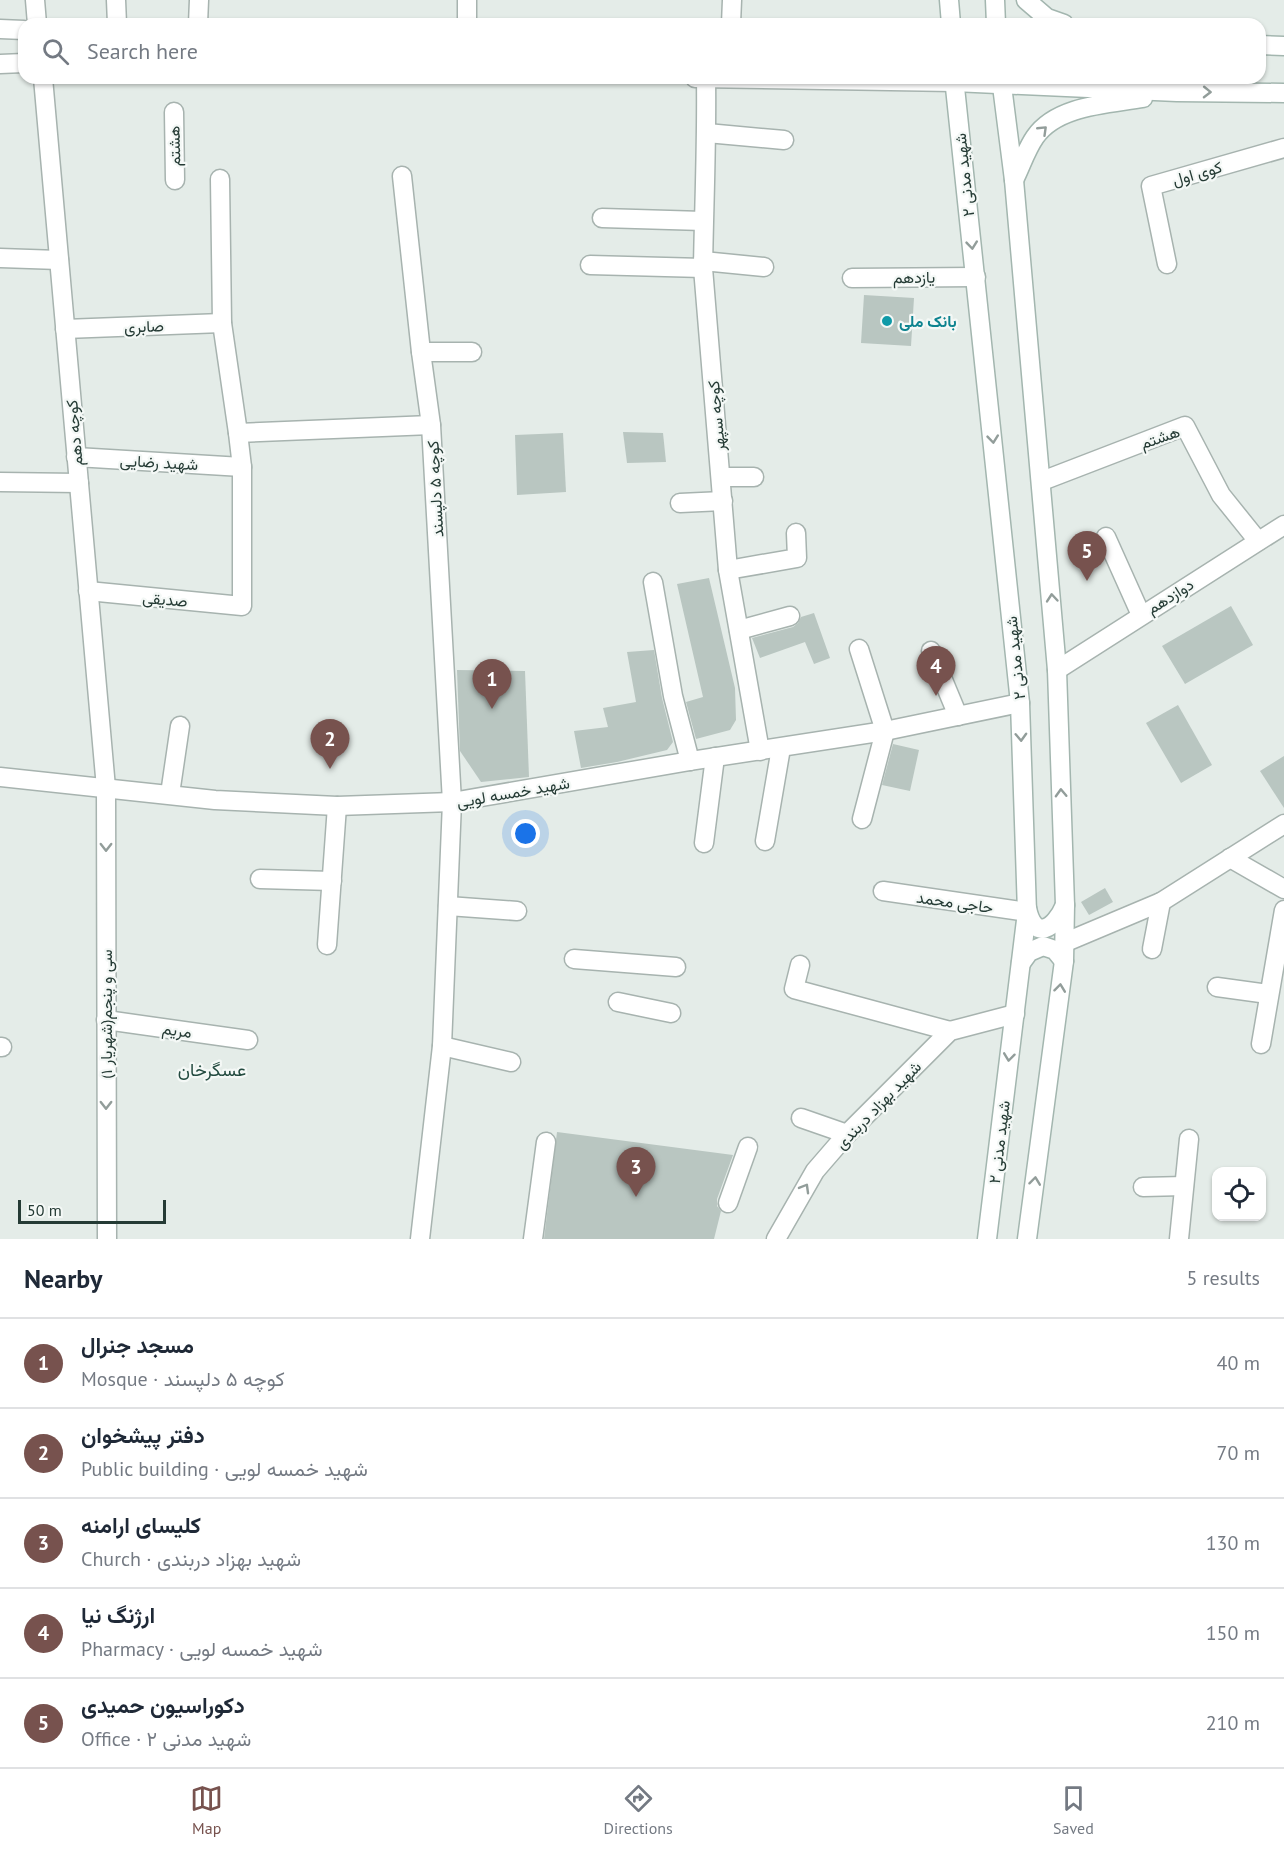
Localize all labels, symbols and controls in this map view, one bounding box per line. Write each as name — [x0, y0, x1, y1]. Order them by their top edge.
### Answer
search box — [18, 18, 1266, 84]
icon: search — [39, 35, 72, 68]
text: Search here — [87, 37, 198, 65]
one-way arrow — [1202, 86, 1211, 98]
street label: هشتم — [164, 126, 185, 166]
one-way arrow — [1036, 126, 1046, 137]
street label: شهید مدنی ۲ — [950, 132, 979, 218]
street label: کوی اول — [1170, 156, 1224, 191]
one-way arrow — [965, 240, 978, 249]
street label: یازدهم — [893, 267, 935, 288]
place label: بانک ملی — [899, 311, 957, 331]
marker: بانک ملی — [880, 314, 894, 328]
street label: صابری — [124, 315, 164, 338]
street label: کوچه سپهر — [703, 380, 731, 453]
street label: کوچه دهم — [61, 399, 89, 467]
street label: هشتم — [1138, 421, 1183, 454]
one-way arrow — [986, 434, 999, 443]
street label: کوچه ۵ دلپسند — [422, 440, 450, 538]
street label: شهید رضایی — [119, 450, 199, 475]
pin: 5 — [1068, 532, 1106, 581]
street label: دوازدهم — [1143, 574, 1198, 619]
street label: صدیقی — [142, 587, 188, 612]
one-way arrow — [1045, 594, 1058, 603]
street label: شهید مدنی ۲ — [1001, 615, 1030, 701]
pin: 4 — [916, 646, 956, 696]
pin: 1 — [472, 660, 512, 709]
pin: 2 — [310, 720, 350, 769]
one-way arrow — [1015, 733, 1028, 742]
street label: شهید خمسه لویی — [455, 772, 571, 813]
one-way arrow — [1055, 789, 1068, 798]
your location — [511, 819, 540, 848]
one-way arrow — [100, 842, 112, 851]
street label: حاجی محمد — [915, 887, 995, 918]
street label: سی و پنجم(شهریار ۱) — [96, 949, 118, 1079]
one-way arrow — [1054, 983, 1066, 992]
street label: مریم — [161, 1018, 193, 1043]
one-way arrow — [1004, 1052, 1016, 1062]
street label: شهید بهزاد دربندی — [831, 1057, 926, 1154]
district label: عسگرخان — [178, 1058, 246, 1081]
street label: شهید مدنی ۲ — [984, 1099, 1015, 1185]
one-way arrow — [100, 1100, 112, 1109]
pin: 3 — [616, 1148, 656, 1197]
map controls — [1212, 1167, 1266, 1221]
button: locate — [1212, 1167, 1266, 1221]
one-way arrow — [1028, 1176, 1041, 1186]
one-way arrow — [798, 1184, 809, 1195]
scale bar — [18, 1197, 166, 1224]
text: 50 m — [27, 1200, 62, 1220]
text: Nearby — [24, 1262, 102, 1295]
text: 5 results — [1187, 1265, 1260, 1291]
text: مسجد جنرال — [81, 1331, 194, 1359]
text: 1 — [38, 1350, 49, 1376]
text: 40 m — [1217, 1350, 1260, 1376]
text: Mosque · کوچه ۵ دلپسند — [81, 1366, 285, 1392]
text: دفتر پیشخوان — [81, 1421, 205, 1449]
text: 2 — [38, 1440, 49, 1466]
text: 70 m — [1217, 1440, 1260, 1466]
text: Public building · شهید خمسه لویی — [81, 1456, 368, 1482]
text: کلیسای ارامنه — [81, 1511, 201, 1539]
text: 3 — [38, 1530, 49, 1556]
text: 130 m — [1206, 1530, 1260, 1556]
text: Church · شهید بهزاد دربندی — [81, 1546, 301, 1572]
text: ارژنگ نیا — [81, 1601, 155, 1629]
text: 4 — [38, 1620, 49, 1646]
text: 150 m — [1206, 1620, 1260, 1646]
text: Pharmacy · شهید خمسه لویی — [81, 1636, 322, 1662]
text: دکوراسیون حمیدی — [81, 1691, 245, 1719]
text: 5 — [38, 1710, 49, 1736]
text: 210 m — [1206, 1710, 1260, 1736]
text: Office · شهید مدنی ۲ — [81, 1726, 251, 1752]
tab: Map — [190, 1782, 223, 1838]
tab: Directions — [604, 1782, 673, 1838]
tab: Saved — [1053, 1782, 1094, 1838]

